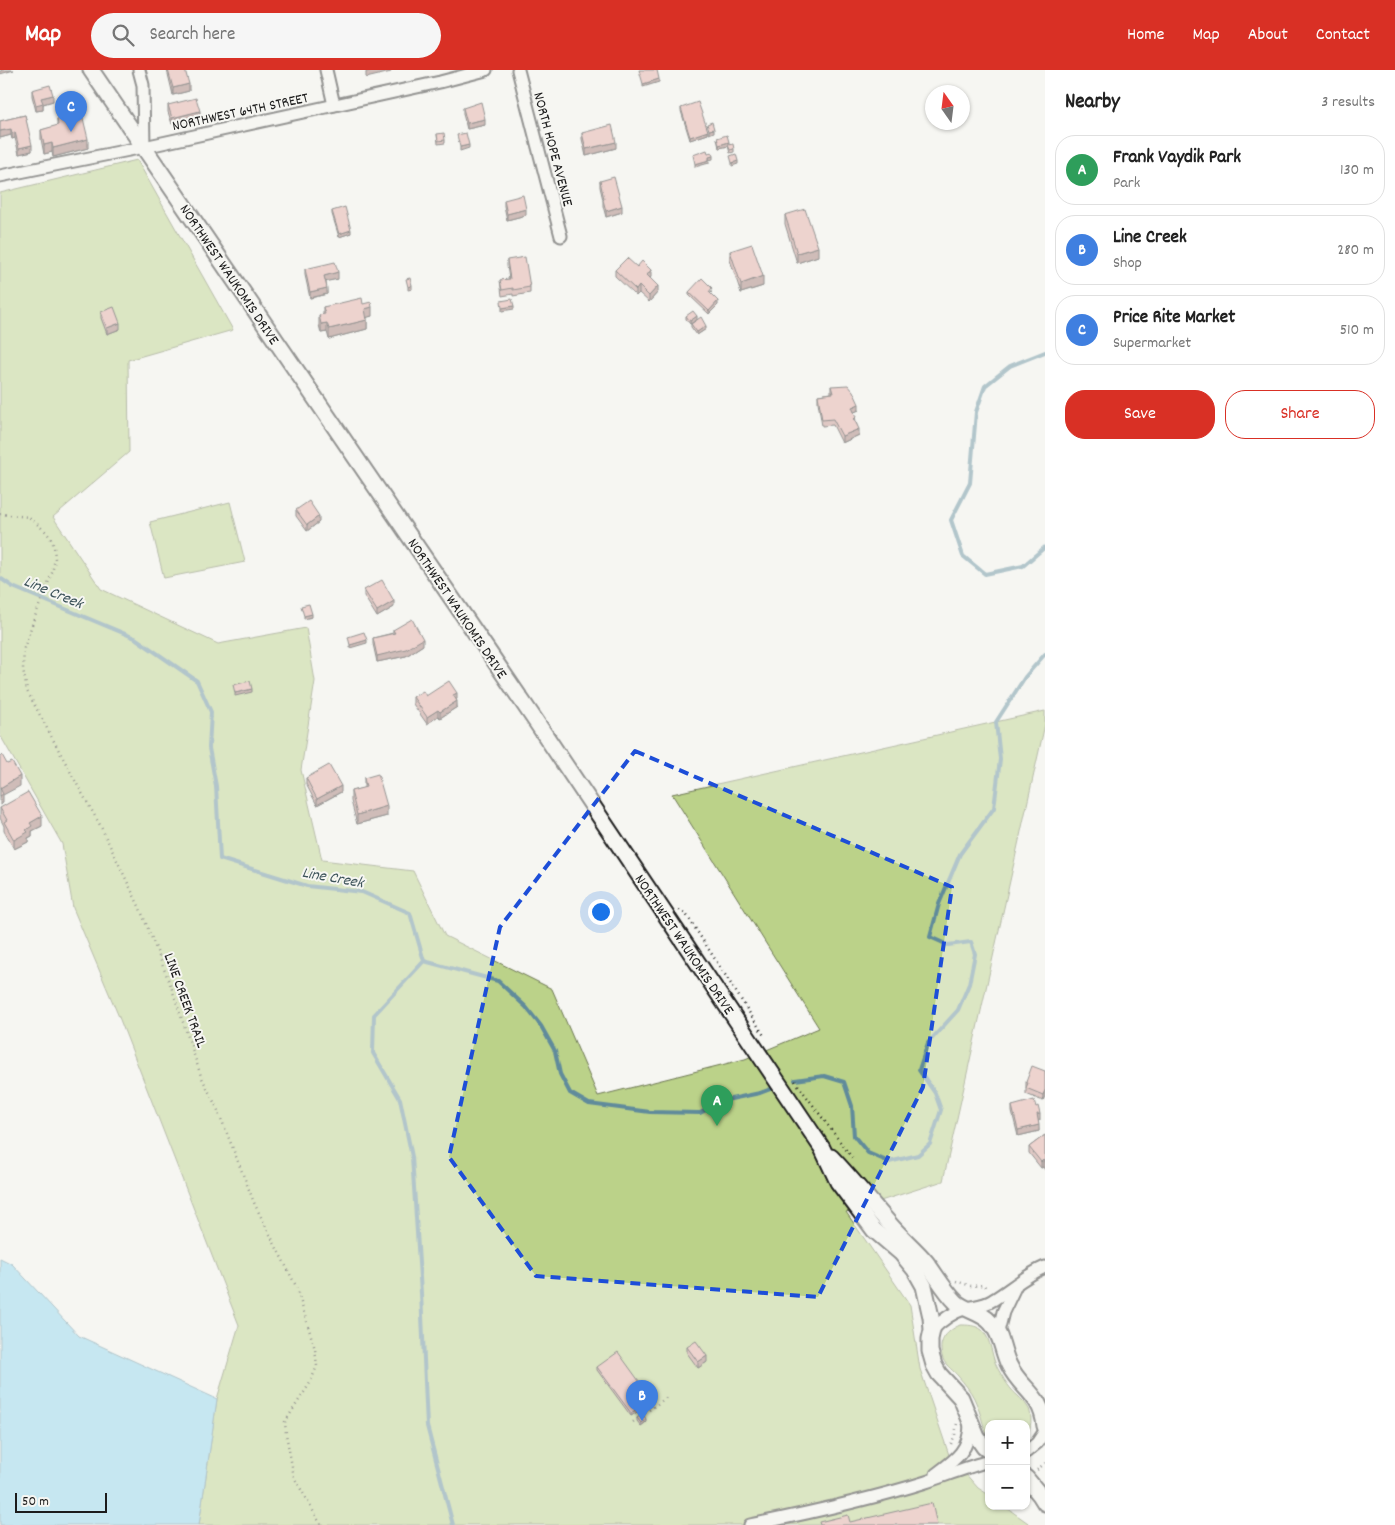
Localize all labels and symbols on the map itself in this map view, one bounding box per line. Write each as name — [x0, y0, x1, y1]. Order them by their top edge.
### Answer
north arrow — [925, 85, 970, 130]
street label: NORTHWEST 64TH STREET — [170, 88, 311, 138]
street label: NORTH HOPE AVENUE — [526, 90, 578, 209]
pin: C — [55, 91, 87, 132]
street label: NORTHWEST WAUKOMIS DRIVE — [173, 200, 284, 350]
street label: NORTHWEST WAUKOMIS DRIVE — [401, 534, 512, 684]
water label: Line Creek — [20, 571, 87, 617]
water label: Line Creek — [300, 862, 367, 895]
street label: NORTHWEST WAUKOMIS DRIVE — [628, 870, 739, 1020]
your location — [588, 899, 614, 925]
street label: LINE CREEK TRAIL — [157, 950, 211, 1051]
pin: A — [701, 1085, 733, 1126]
pin: B — [626, 1380, 658, 1421]
scale bar — [15, 1490, 108, 1513]

